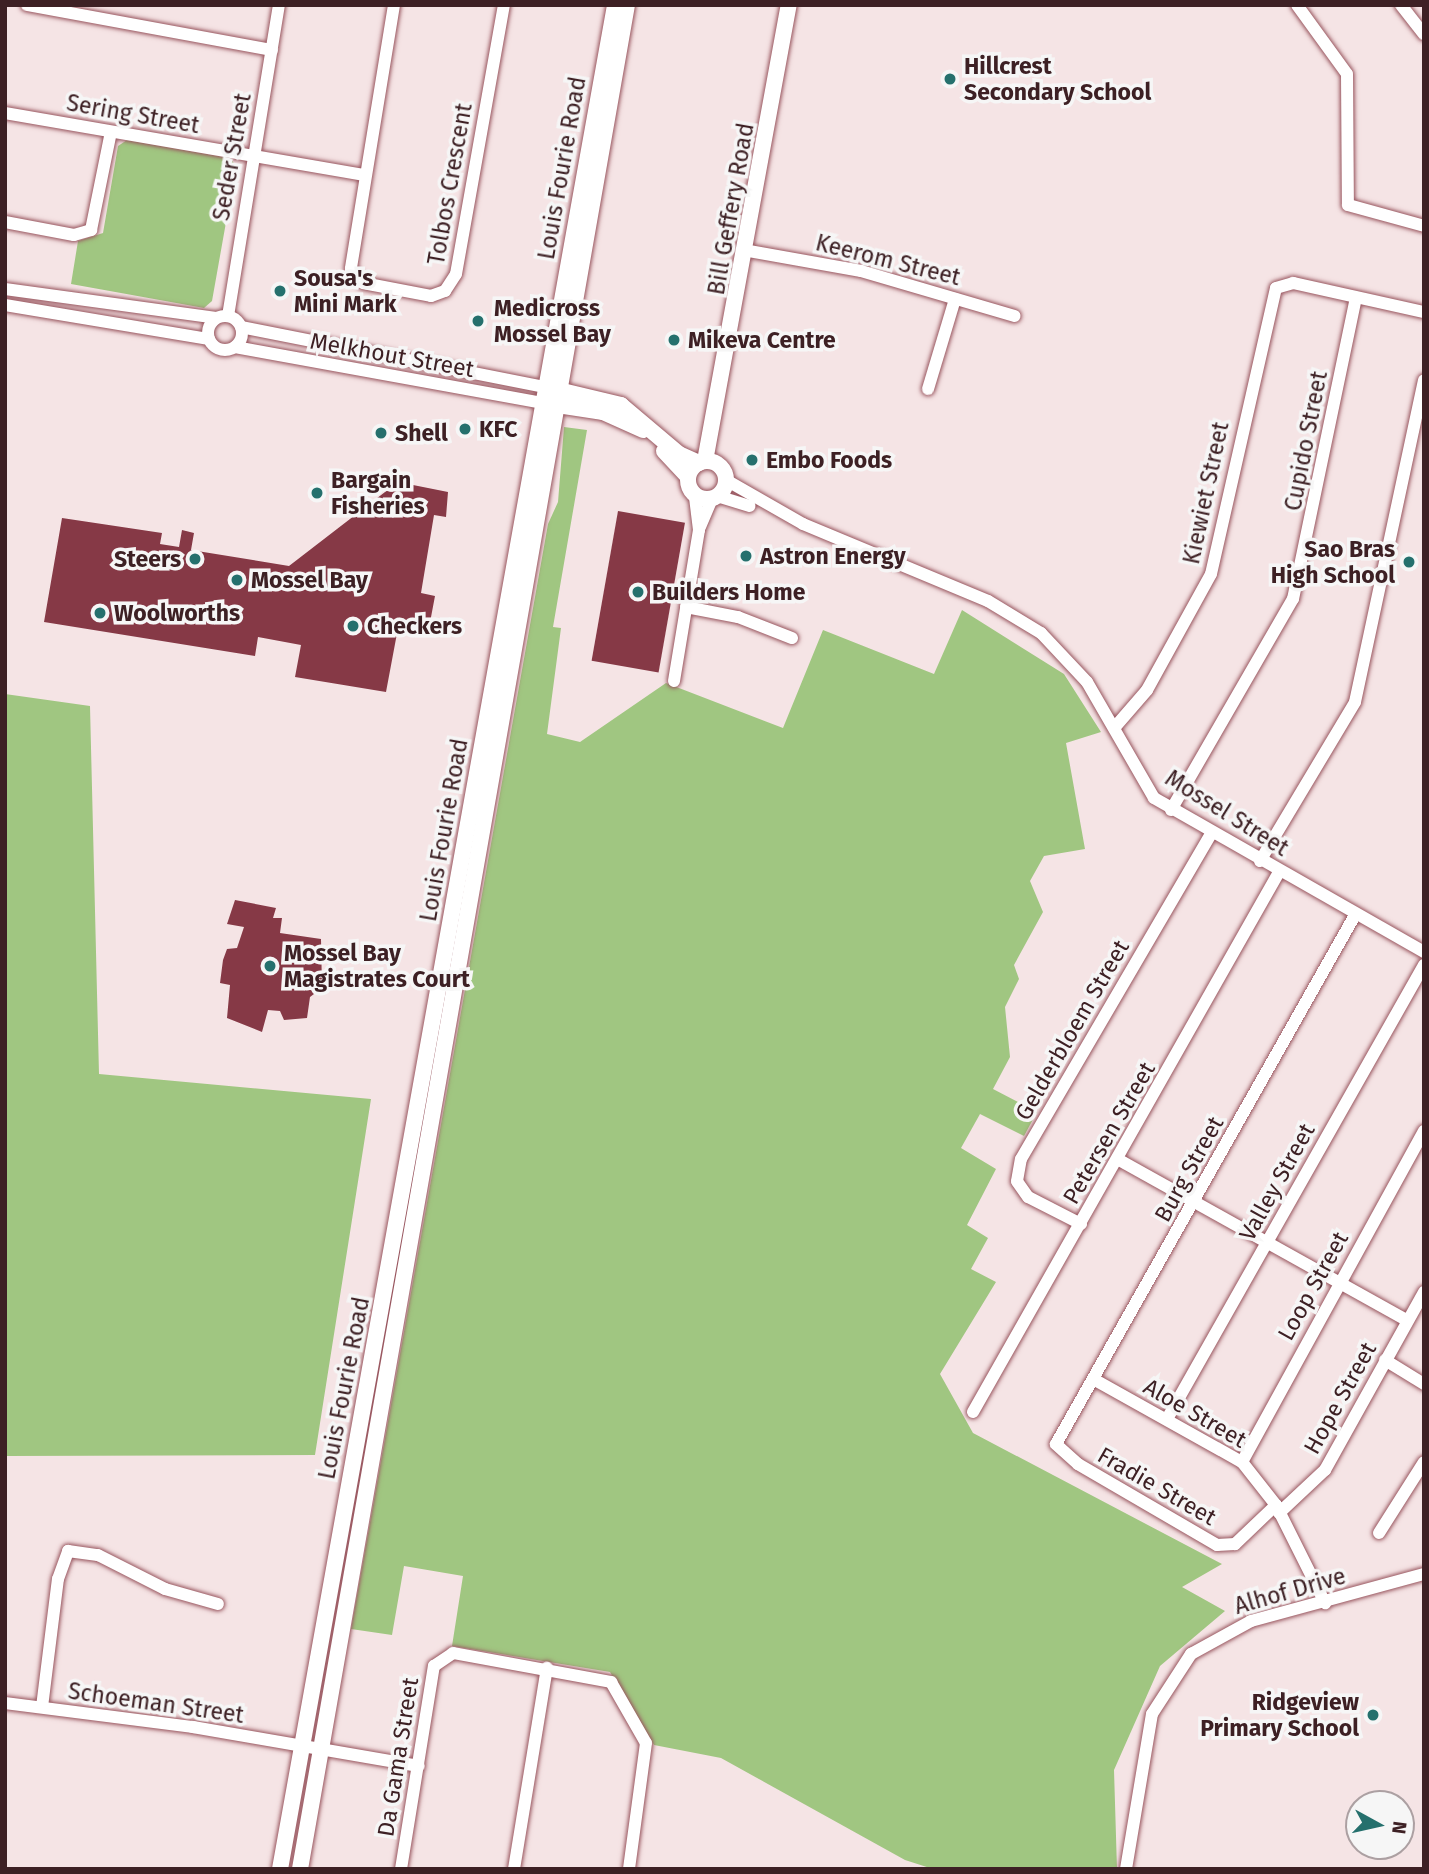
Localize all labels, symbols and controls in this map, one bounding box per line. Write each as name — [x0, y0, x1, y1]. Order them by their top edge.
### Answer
place label: Hillcrest Secondary School — [964, 52, 1151, 106]
marker: Hillcrest Secondary School — [942, 71, 958, 87]
street label: Louis Fourie Road — [532, 74, 592, 262]
street label: Sering Street — [64, 89, 202, 139]
street label: Seder Street — [207, 91, 257, 223]
street label: Tolbos Crescent — [422, 101, 478, 267]
street label: Bill Geffery Road — [702, 121, 760, 297]
street label: Keerom Street — [813, 229, 963, 291]
place label: Sousa's Mini Mark — [294, 264, 396, 318]
marker: Sousa's Mini Mark — [272, 283, 288, 299]
place label: Medicross Mossel Bay — [494, 294, 611, 348]
marker: Medicross Mossel Bay — [468, 311, 488, 331]
place label: Mikeva Centre — [688, 326, 836, 354]
street label: Melkhout Street — [308, 327, 476, 383]
marker: Mikeva Centre — [666, 332, 682, 348]
street label: Cupido Street — [1279, 369, 1333, 513]
place label: KFC — [479, 415, 518, 443]
place label: Shell — [395, 419, 448, 447]
street label: Kiewiet Street — [1177, 419, 1235, 567]
marker: KFC — [457, 421, 473, 437]
marker: Shell — [373, 425, 389, 441]
place label: Embo Foods — [766, 446, 892, 474]
marker: Embo Foods — [744, 452, 760, 468]
place label: Bargain Fisheries — [331, 466, 425, 520]
marker: Bargain Fisheries — [309, 485, 325, 501]
place label: Sao Bras High School — [1271, 535, 1395, 589]
place label: Astron Energy — [760, 542, 906, 570]
place label: Steers — [114, 545, 181, 573]
marker: Astron Energy — [738, 548, 754, 564]
marker: Steers — [187, 551, 203, 567]
marker: Sao Bras High School — [1401, 554, 1417, 570]
place label: Mossel Bay — [251, 566, 368, 594]
marker: Mossel Bay — [229, 572, 245, 588]
place label: Builders Home — [652, 578, 805, 606]
marker: Builders Home — [630, 584, 646, 600]
place label: Woolworths — [114, 599, 240, 627]
marker: Woolworths — [92, 605, 108, 621]
place label: Checkers — [367, 612, 462, 640]
marker: Checkers — [345, 618, 361, 634]
street label: Louis Fourie Road — [414, 736, 474, 924]
street label: Mossel Street — [1160, 764, 1294, 862]
street label: Gelderbloem Street — [1009, 935, 1135, 1125]
place label: Mossel Bay Magistrates Court — [284, 939, 470, 993]
marker: Mossel Bay Magistrates Court — [262, 958, 278, 974]
street label: Petersen Street — [1057, 1057, 1161, 1209]
street label: Burg Street — [1149, 1111, 1229, 1227]
street label: Valley Street — [1233, 1119, 1321, 1245]
street label: Loop Street — [1272, 1227, 1354, 1345]
street label: Louis Fourie Road — [313, 1294, 375, 1482]
street label: Hope Street — [1298, 1337, 1382, 1459]
street label: Aloe Street — [1139, 1372, 1251, 1454]
street label: Fradie Street — [1093, 1441, 1221, 1531]
street label: Alhof Drive — [1231, 1562, 1349, 1620]
street label: Da Gama Street — [372, 1675, 424, 1839]
street label: Schoeman Street — [66, 1677, 246, 1729]
place label: Ridgeview Primary School — [1200, 1688, 1359, 1742]
marker: Ridgeview Primary School — [1365, 1707, 1381, 1723]
north arrow — [1345, 1790, 1415, 1860]
text: N — [1387, 1820, 1412, 1836]

